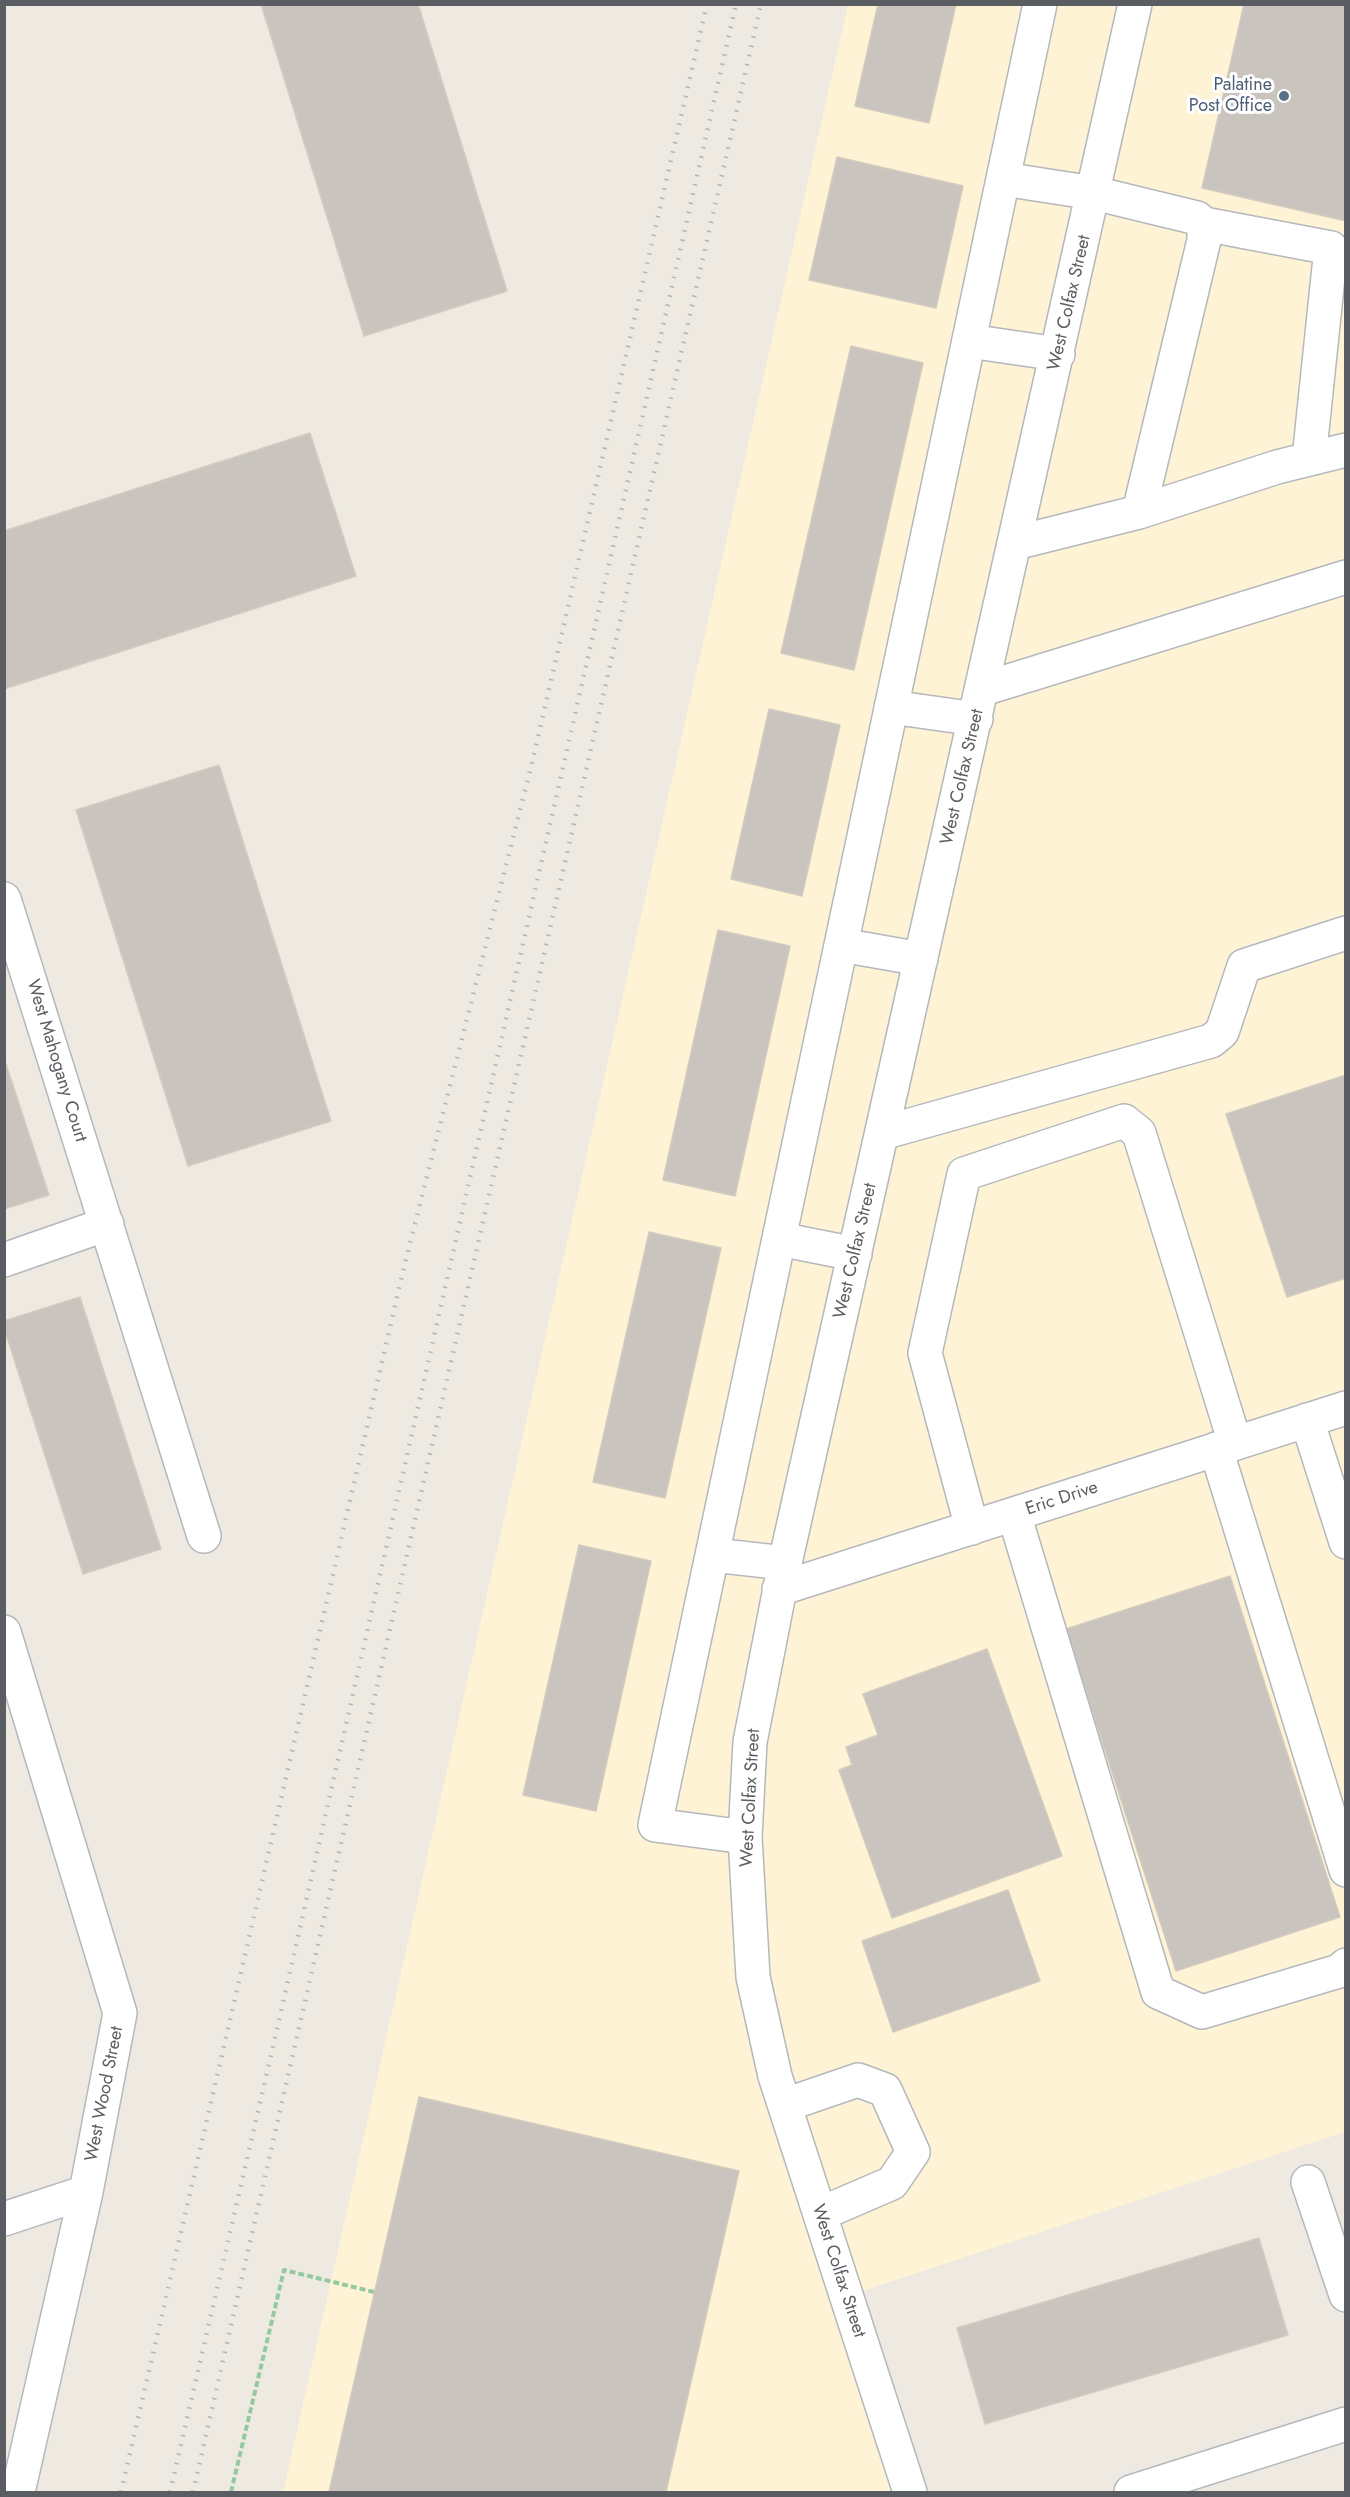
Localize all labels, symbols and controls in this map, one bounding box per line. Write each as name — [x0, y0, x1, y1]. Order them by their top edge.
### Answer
place label: Palatine Post Office — [1189, 75, 1272, 118]
marker: Palatine Post Office — [1277, 89, 1291, 103]
street label: West Colfax Street — [1044, 233, 1096, 373]
street label: West Colfax Street — [937, 707, 989, 847]
street label: West Mahogany Court — [21, 977, 91, 1145]
street label: West Colfax Street — [830, 1181, 882, 1321]
street label: Eric Drive — [1023, 1477, 1101, 1521]
street label: West Colfax Street — [737, 1728, 765, 1868]
street label: West Wood Street — [81, 2025, 129, 2163]
street label: West Colfax Street — [806, 2202, 870, 2340]

